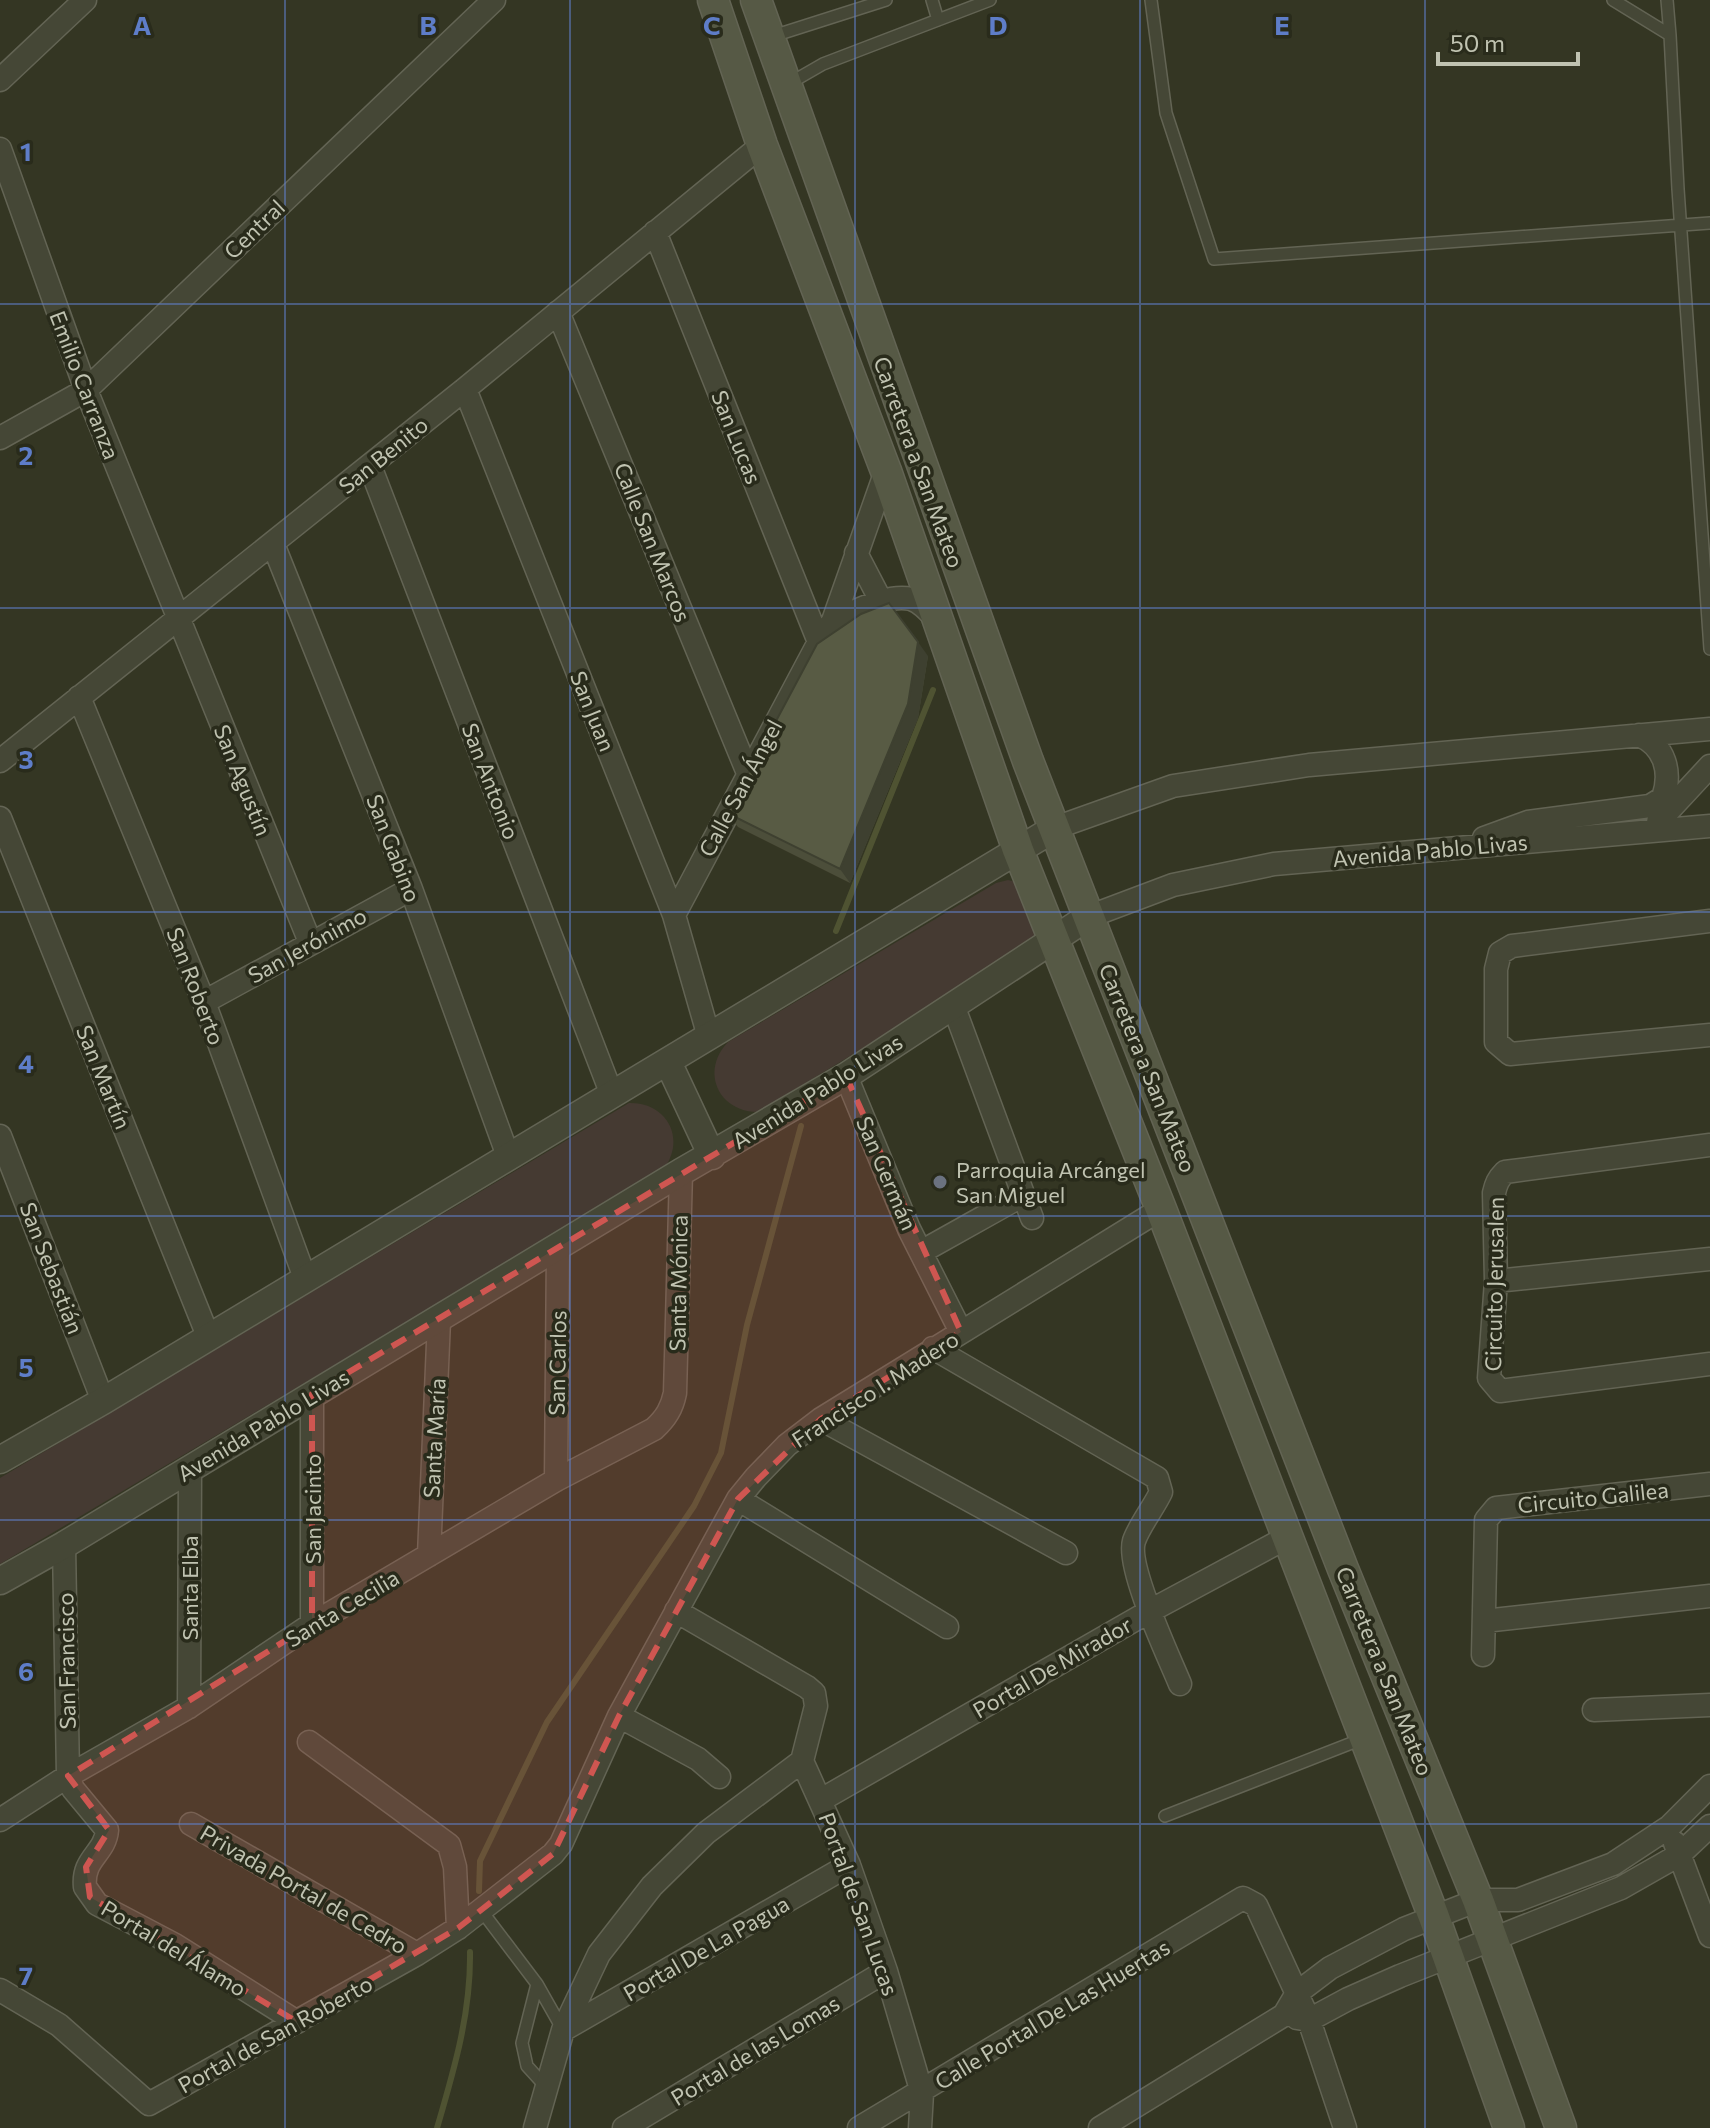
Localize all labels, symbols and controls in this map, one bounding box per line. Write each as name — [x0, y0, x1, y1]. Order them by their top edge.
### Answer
text: A — [133, 9, 152, 40]
text: B — [419, 9, 437, 40]
text: C — [703, 9, 721, 40]
text: D — [988, 9, 1008, 40]
text: E — [1274, 9, 1290, 40]
scale bar — [1438, 16, 1578, 66]
text: 50 m — [1450, 28, 1505, 57]
text: 1 — [20, 135, 32, 166]
street label: Central — [218, 194, 290, 264]
street label: Emilio Carranza — [44, 307, 126, 463]
street label: Carretera a San Mateo — [868, 353, 970, 571]
street label: San Lucas — [706, 386, 768, 488]
street label: San Benito — [333, 411, 433, 499]
text: 2 — [19, 439, 33, 470]
street label: Calle San Marcos — [609, 458, 697, 626]
street label: San Juan — [565, 667, 621, 755]
street label: Calle San Ángel — [693, 715, 787, 861]
street label: San Antonio — [456, 719, 526, 843]
street label: San Agustín — [209, 721, 277, 839]
text: 3 — [18, 743, 34, 774]
street label: San Gabino — [361, 790, 427, 906]
street label: Avenida Pablo Livas — [1331, 828, 1529, 872]
street label: San Jerónimo — [243, 901, 371, 989]
street label: San Roberto — [161, 923, 231, 1049]
street label: Carretera a San Mateo — [1094, 960, 1202, 1176]
street label: San Martín — [71, 1021, 137, 1133]
street label: Avenida Pablo Livas — [727, 1028, 907, 1154]
text: 4 — [18, 1047, 34, 1078]
street label: San Germán — [851, 1112, 923, 1234]
place label: Parroquia Arcángel San Miguel — [956, 1156, 1146, 1208]
marker: Parroquia Arcángel San Miguel — [931, 1173, 949, 1191]
street label: Circuito Jerusalen — [1479, 1196, 1509, 1372]
street label: San Sebastián — [15, 1198, 89, 1338]
street label: Santa Mónica — [663, 1214, 693, 1352]
street label: San Carlos — [543, 1310, 571, 1416]
street label: Francisco I. Madero — [786, 1325, 964, 1453]
text: 5 — [18, 1351, 34, 1382]
street label: Avenida Pablo Livas — [172, 1363, 354, 1487]
street label: Santa María — [417, 1377, 451, 1499]
street label: San Jacinto — [299, 1454, 326, 1564]
street label: Circuito Galilea — [1516, 1476, 1670, 1518]
street label: Santa Elba — [176, 1536, 203, 1640]
street label: Carretera a San Mateo — [1331, 1563, 1439, 1779]
street label: Santa Cecilia — [280, 1564, 404, 1652]
street label: San Francisco — [51, 1592, 81, 1730]
street label: Portal De Mirador — [968, 1610, 1137, 1723]
text: 6 — [18, 1655, 34, 1686]
street label: Portal de San Lucas — [813, 1809, 905, 1999]
street label: Privada Portal de Cedro — [196, 1819, 412, 1959]
street label: Portal De La Pagua — [618, 1890, 794, 2006]
street label: Portal del Álamo — [97, 1894, 251, 2002]
street label: Calle Portal De Las Huertas — [930, 1933, 1174, 2095]
text: 7 — [19, 1959, 33, 1990]
street label: Portal de San Roberto — [173, 1969, 377, 2099]
street label: Portal de las Lomas — [666, 1989, 844, 2111]

